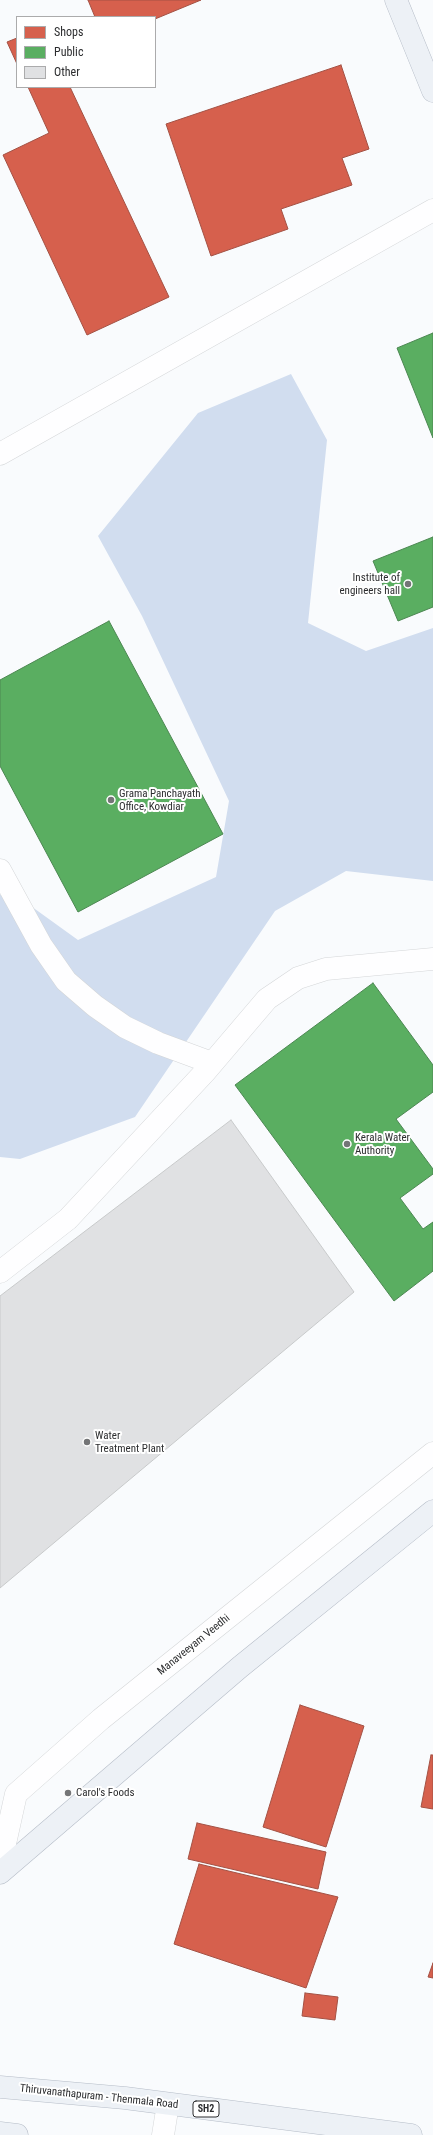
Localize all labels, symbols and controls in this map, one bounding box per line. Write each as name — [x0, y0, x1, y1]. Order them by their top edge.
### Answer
legend — [16, 16, 156, 88]
text: Shops — [54, 25, 83, 39]
text: Public — [54, 45, 83, 59]
text: Other — [54, 65, 80, 79]
place label: Institute of engineers hall — [339, 571, 400, 597]
marker: Institute of engineers hall — [403, 579, 413, 589]
place label: Grama Panchayath Office, Kowdiar — [119, 787, 201, 813]
marker: Grama Panchayath Office, Kowdiar — [106, 795, 116, 805]
place label: Kerala Water Authority — [355, 1131, 410, 1157]
marker: Kerala Water Authority — [342, 1139, 352, 1149]
place label: Water Treatment Plant — [95, 1429, 164, 1455]
marker: Water Treatment Plant — [82, 1437, 92, 1447]
street label: Manaveeyam Veedhi — [155, 1612, 233, 1678]
place label: Carol's Foods — [76, 1786, 135, 1800]
marker: Carol's Foods — [63, 1788, 73, 1798]
street label: Thiruvanathapuram - Thenmala Road — [19, 2082, 179, 2112]
road number: SH2 — [193, 2101, 219, 2117]

